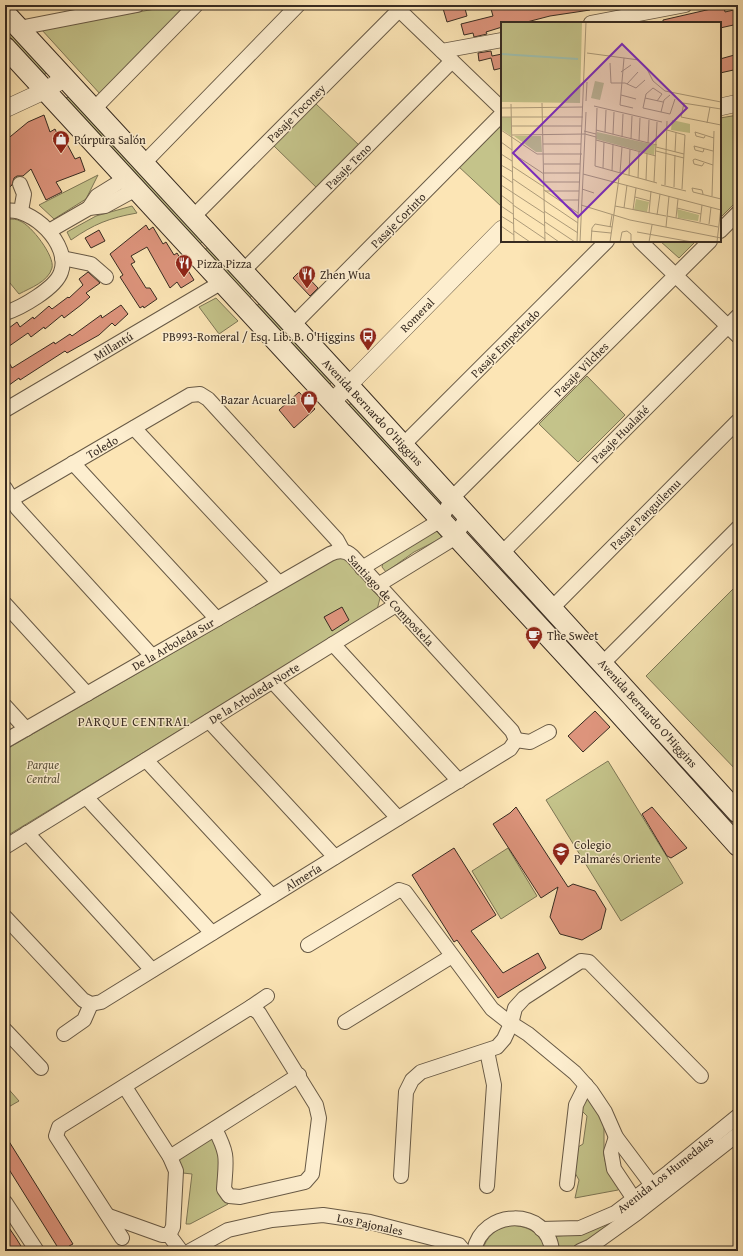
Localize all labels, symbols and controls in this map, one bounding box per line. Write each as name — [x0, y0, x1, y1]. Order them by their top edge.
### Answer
inset map — [501, 22, 721, 242]
street label: Pasaje Toconey — [263, 80, 329, 146]
shop icon: Púrpura Salón — [51, 129, 71, 154]
place label: Púrpura Salón — [74, 131, 146, 148]
street label: Pasaje Teno — [321, 139, 375, 193]
street label: Pasaje Corinto — [366, 188, 430, 252]
restaurant icon: Pizza Pizza — [174, 253, 194, 278]
place label: Pizza Pizza — [197, 255, 252, 272]
restaurant icon: Zhen Wua — [297, 264, 317, 289]
place label: Zhen Wua — [320, 266, 371, 283]
street label: Romeral — [396, 294, 438, 336]
street label: Pasaje Empedrado — [467, 305, 543, 381]
bus stop icon: PB993-Romeral / Esq. Lib. B. O'Higgins — [358, 326, 378, 351]
street label: Millantú — [90, 327, 136, 364]
place label: PB993-Romeral / Esq. Lib. B. O'Higgins — [162, 328, 355, 345]
street label: Pasaje Vilches — [550, 338, 612, 400]
street label: Avenida Bernardo O'Higgins — [319, 355, 428, 470]
shop icon: Bazar Acuarela — [299, 389, 319, 414]
place label: Bazar Acuarela — [221, 391, 296, 408]
street label: Pasaje Hualañé — [587, 401, 653, 467]
street label: Toledo — [83, 431, 121, 463]
street label: Pasaje Panguilemu — [606, 474, 685, 553]
street label: Santiago de Compostela — [344, 550, 438, 650]
street label: De la Arboleda Sur — [129, 613, 217, 675]
cafe icon: The Sweet — [524, 625, 544, 650]
place label: The Sweet — [547, 627, 599, 644]
street label: Avenida Bernardo O'Higgins — [594, 655, 702, 771]
street label: De la Arboleda Norte — [205, 658, 303, 728]
district label: PARQUE CENTRAL — [78, 712, 190, 731]
park label: Parque Central — [26, 756, 60, 787]
place label: Colegio Palmarés Oriente — [574, 836, 661, 867]
school or university icon: Colegio Palmarés Oriente — [551, 841, 571, 866]
street label: Almería — [282, 859, 325, 895]
street label: Avenida Los Humedales — [613, 1131, 717, 1217]
street label: Los Pajonales — [335, 1209, 405, 1239]

